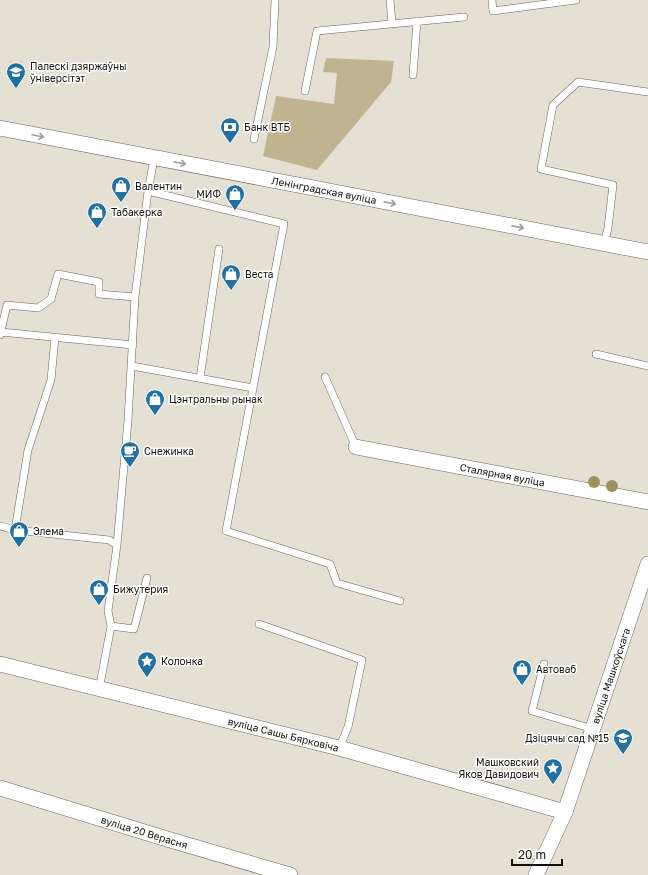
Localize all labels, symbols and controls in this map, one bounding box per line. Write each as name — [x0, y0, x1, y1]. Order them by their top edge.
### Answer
place label: Палескі дзяржаўны ўніверсітэт — [30, 60, 126, 84]
school or university icon: Палескі дзяржаўны ўніверсітэт — [5, 61, 27, 89]
bank icon: Банк ВТБ — [219, 116, 241, 144]
place label: Банк ВТБ — [244, 121, 291, 133]
one-way arrow — [31, 133, 44, 141]
one-way arrow — [173, 160, 186, 168]
street label: Ленінградская вуліца — [271, 174, 378, 206]
shop icon: Валентин — [110, 175, 132, 203]
place label: Валентин — [135, 180, 182, 192]
shop icon: МИФ — [224, 183, 246, 211]
place label: МИФ — [196, 188, 221, 200]
one-way arrow — [383, 200, 396, 208]
shop icon: Табакерка — [86, 201, 108, 229]
place label: Табакерка — [111, 206, 162, 218]
one-way arrow — [511, 224, 524, 232]
shop icon: Веста — [220, 263, 242, 291]
place label: Веста — [245, 268, 273, 280]
shop icon: Цэнтральны рынак — [144, 388, 166, 416]
place label: Цэнтральны рынак — [169, 393, 263, 405]
cafe icon: Снежинка — [119, 440, 141, 468]
place label: Снежинка — [144, 445, 194, 457]
street label: Сталярная вуліца — [459, 461, 546, 488]
shop icon: Элема — [8, 520, 30, 548]
place label: Элема — [33, 525, 64, 537]
shop icon: Бижутерия — [88, 578, 110, 606]
place label: Бижутерия — [113, 583, 168, 595]
street label: вуліца Машкоўскага — [589, 627, 632, 725]
place icon: Колонка — [136, 650, 158, 678]
place label: Колонка — [161, 655, 203, 667]
shop icon: Автоваб — [511, 658, 533, 686]
place label: Автоваб — [536, 663, 576, 675]
street label: вуліца Сашы Бярковіча — [227, 715, 340, 754]
school or university icon: Дзіцячы сад №15 — [612, 727, 634, 755]
place label: Дзіцячы сад №15 — [525, 732, 609, 744]
place label: Машковский Яков Давидович — [458, 756, 539, 780]
place icon: Машковский Яков Давидович — [542, 757, 564, 785]
street label: вуліца 20 Верасня — [100, 813, 189, 851]
scale bar — [512, 841, 562, 867]
text: 20 m — [518, 847, 546, 862]

